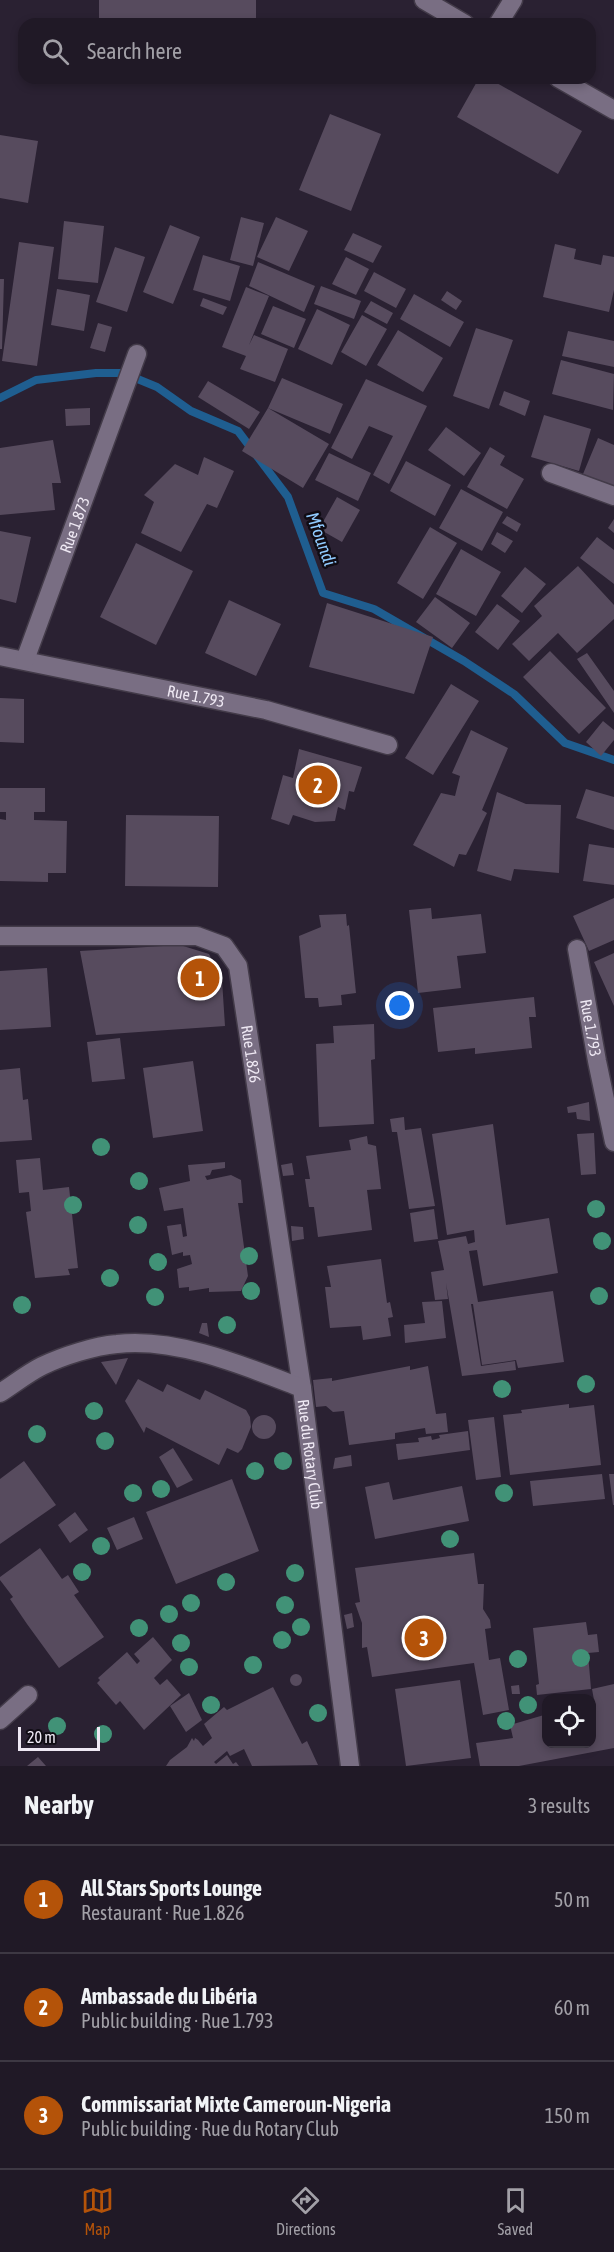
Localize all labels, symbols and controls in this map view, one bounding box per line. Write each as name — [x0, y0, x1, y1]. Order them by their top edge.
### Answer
search box — [18, 18, 596, 84]
icon: search — [39, 35, 72, 68]
text: Search here — [87, 38, 182, 64]
street label: Rue 1.873 — [56, 494, 93, 555]
water label: Mfoundi — [302, 509, 341, 569]
street label: Rue 1.793 — [166, 681, 226, 710]
pin: 2 — [298, 762, 338, 808]
pin: 1 — [180, 956, 220, 1000]
your location — [385, 991, 414, 1020]
street label: Rue 1.793 — [577, 998, 605, 1058]
street label: Rue 1.826 — [238, 1024, 265, 1084]
street label: Rue du Rotary Club — [294, 1398, 326, 1510]
pin: 3 — [404, 1616, 444, 1660]
map controls — [542, 1694, 596, 1748]
button: locate — [542, 1694, 596, 1748]
scale bar — [18, 1724, 100, 1752]
text: 20 m — [27, 1728, 56, 1746]
text: Nearby — [24, 1790, 94, 1820]
text: 3 results — [528, 1794, 590, 1817]
text: All Stars Sports Lounge — [81, 1875, 262, 1901]
text: 1 — [39, 1888, 48, 1911]
text: 50 m — [554, 1888, 590, 1911]
text: Restaurant · Rue 1.826 — [81, 1901, 245, 1924]
text: Ambassade du Libéria — [81, 1983, 257, 2009]
text: 2 — [39, 1996, 48, 2019]
text: 60 m — [554, 1996, 590, 2019]
text: Public building · Rue 1.793 — [81, 2009, 274, 2032]
text: Commissariat Mixte Cameroun-Nigeria — [81, 2091, 391, 2117]
text: 3 — [39, 2104, 48, 2127]
text: 150 m — [545, 2104, 590, 2127]
text: Public building · Rue du Rotary Club — [81, 2117, 339, 2140]
tab: Map — [81, 2184, 114, 2238]
tab: Directions — [276, 2184, 336, 2238]
tab: Saved — [498, 2184, 533, 2238]

